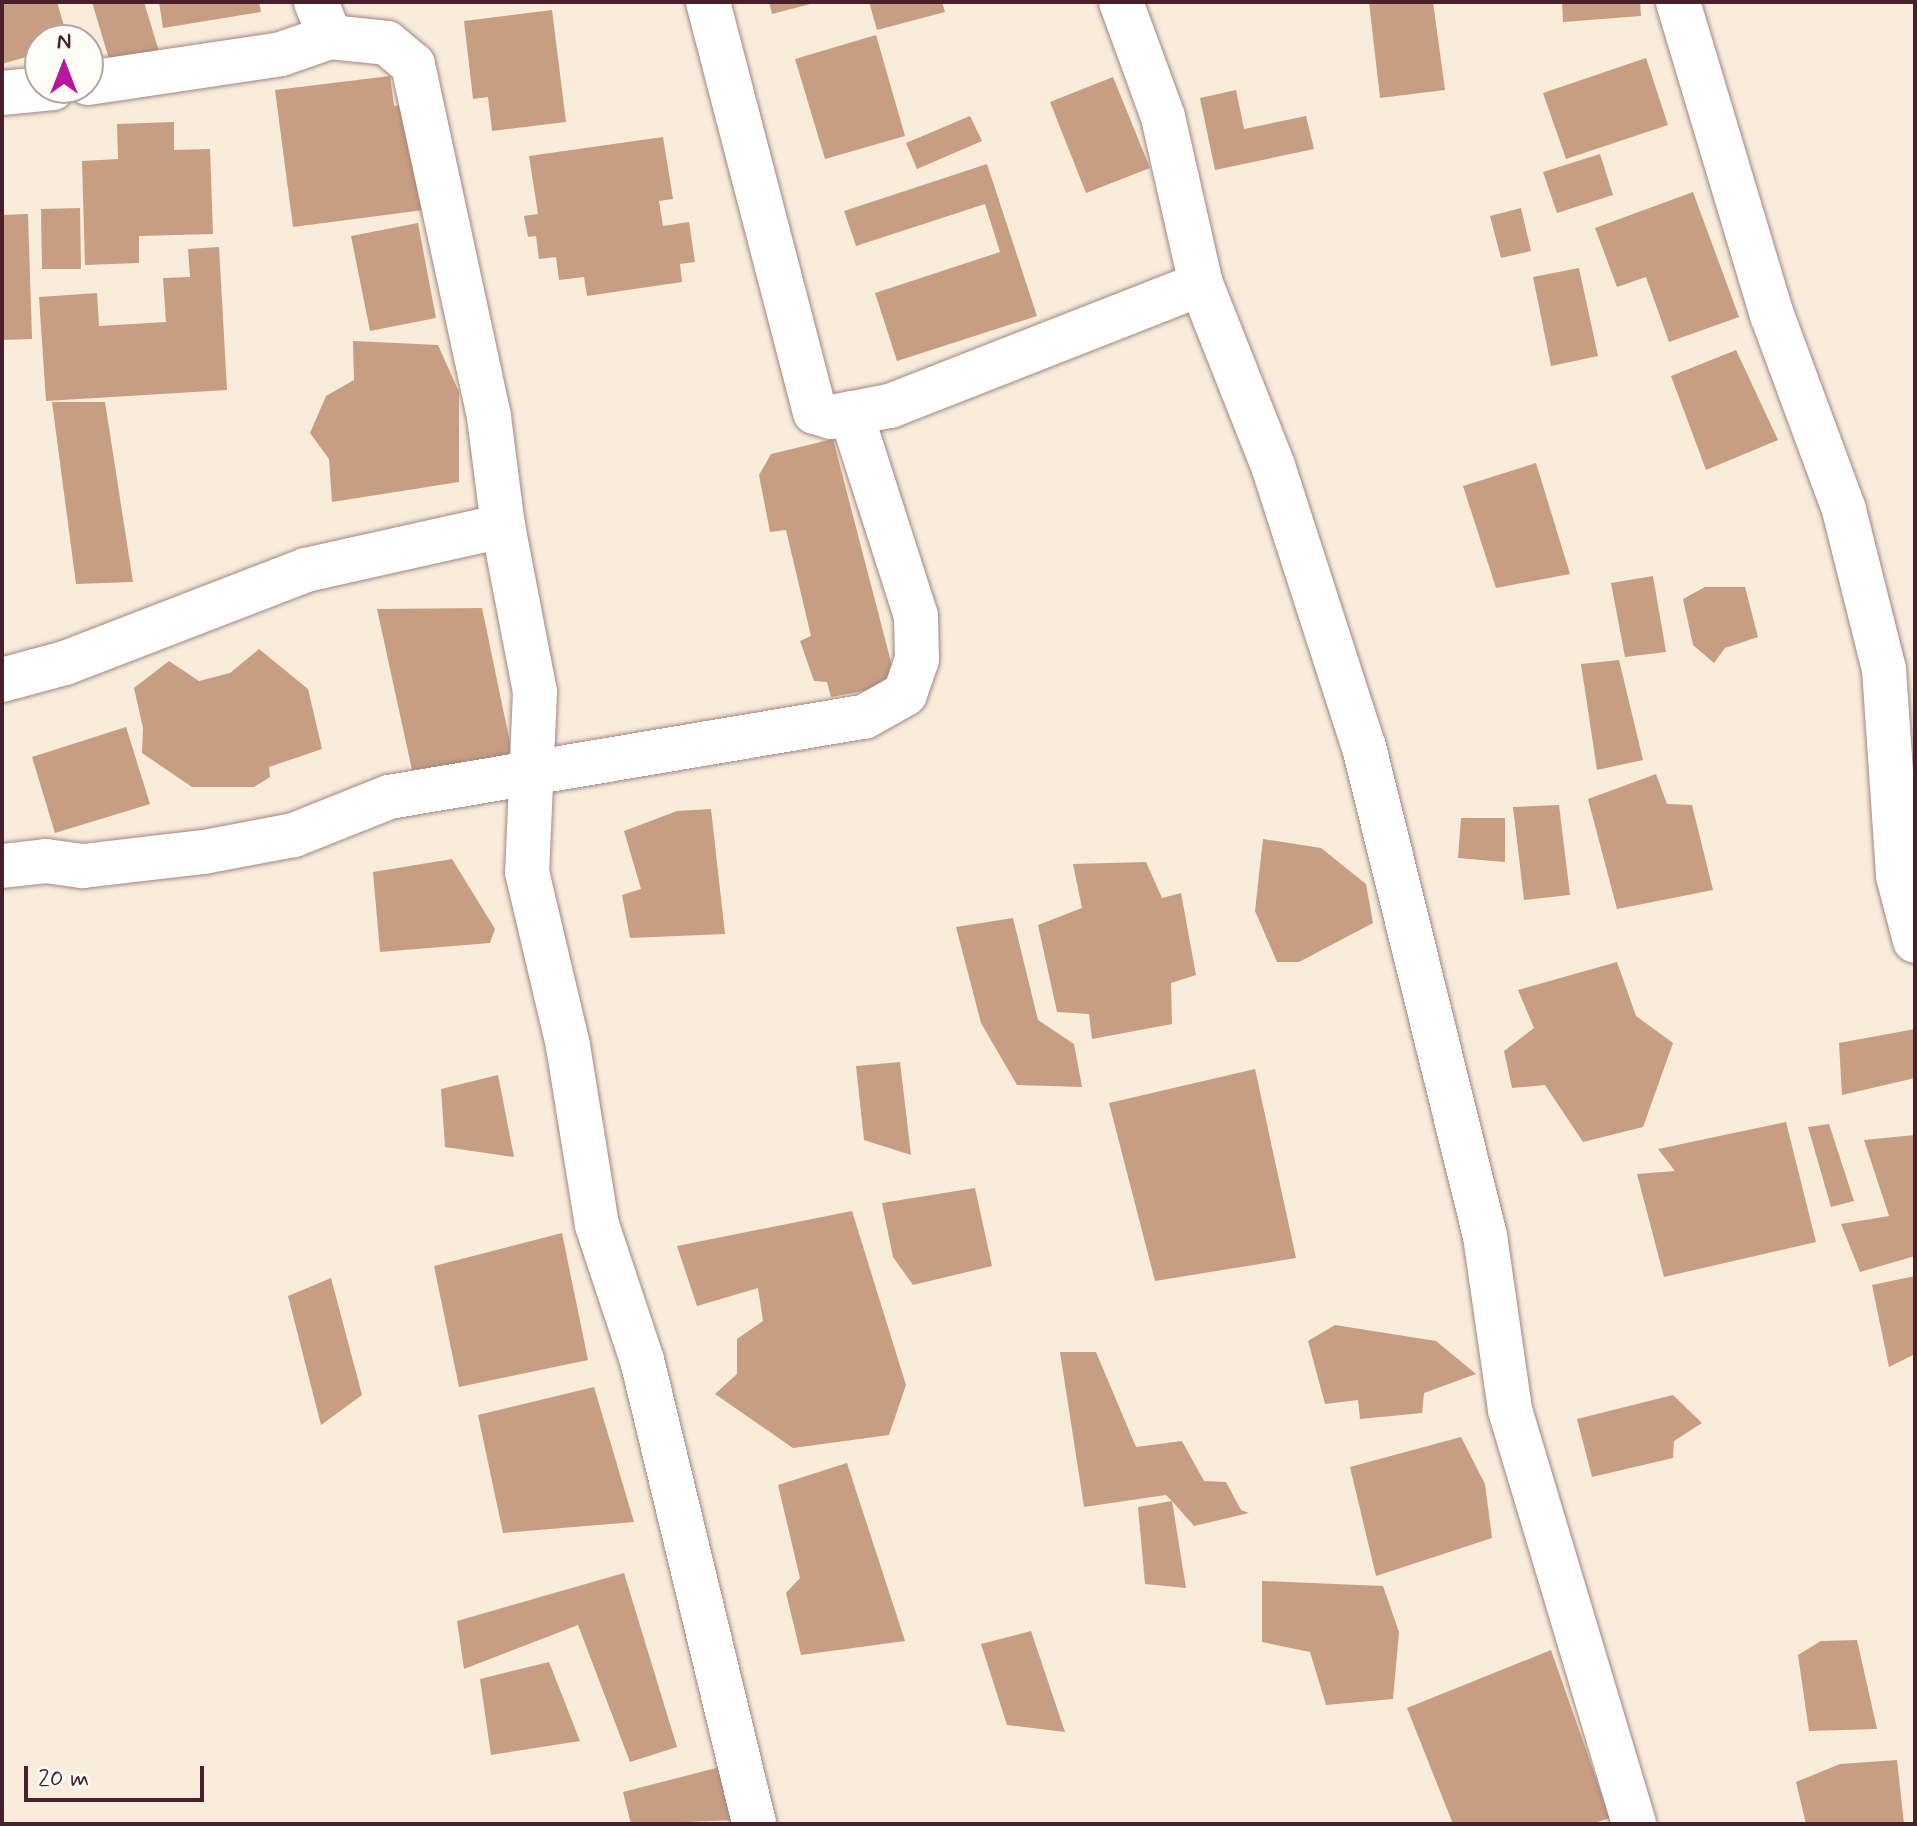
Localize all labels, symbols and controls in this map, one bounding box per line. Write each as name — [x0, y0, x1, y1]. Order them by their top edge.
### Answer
north arrow — [24, 24, 104, 104]
text: N — [57, 28, 71, 56]
scale bar — [28, 1750, 208, 1800]
text: 20 m — [38, 1764, 89, 1795]

